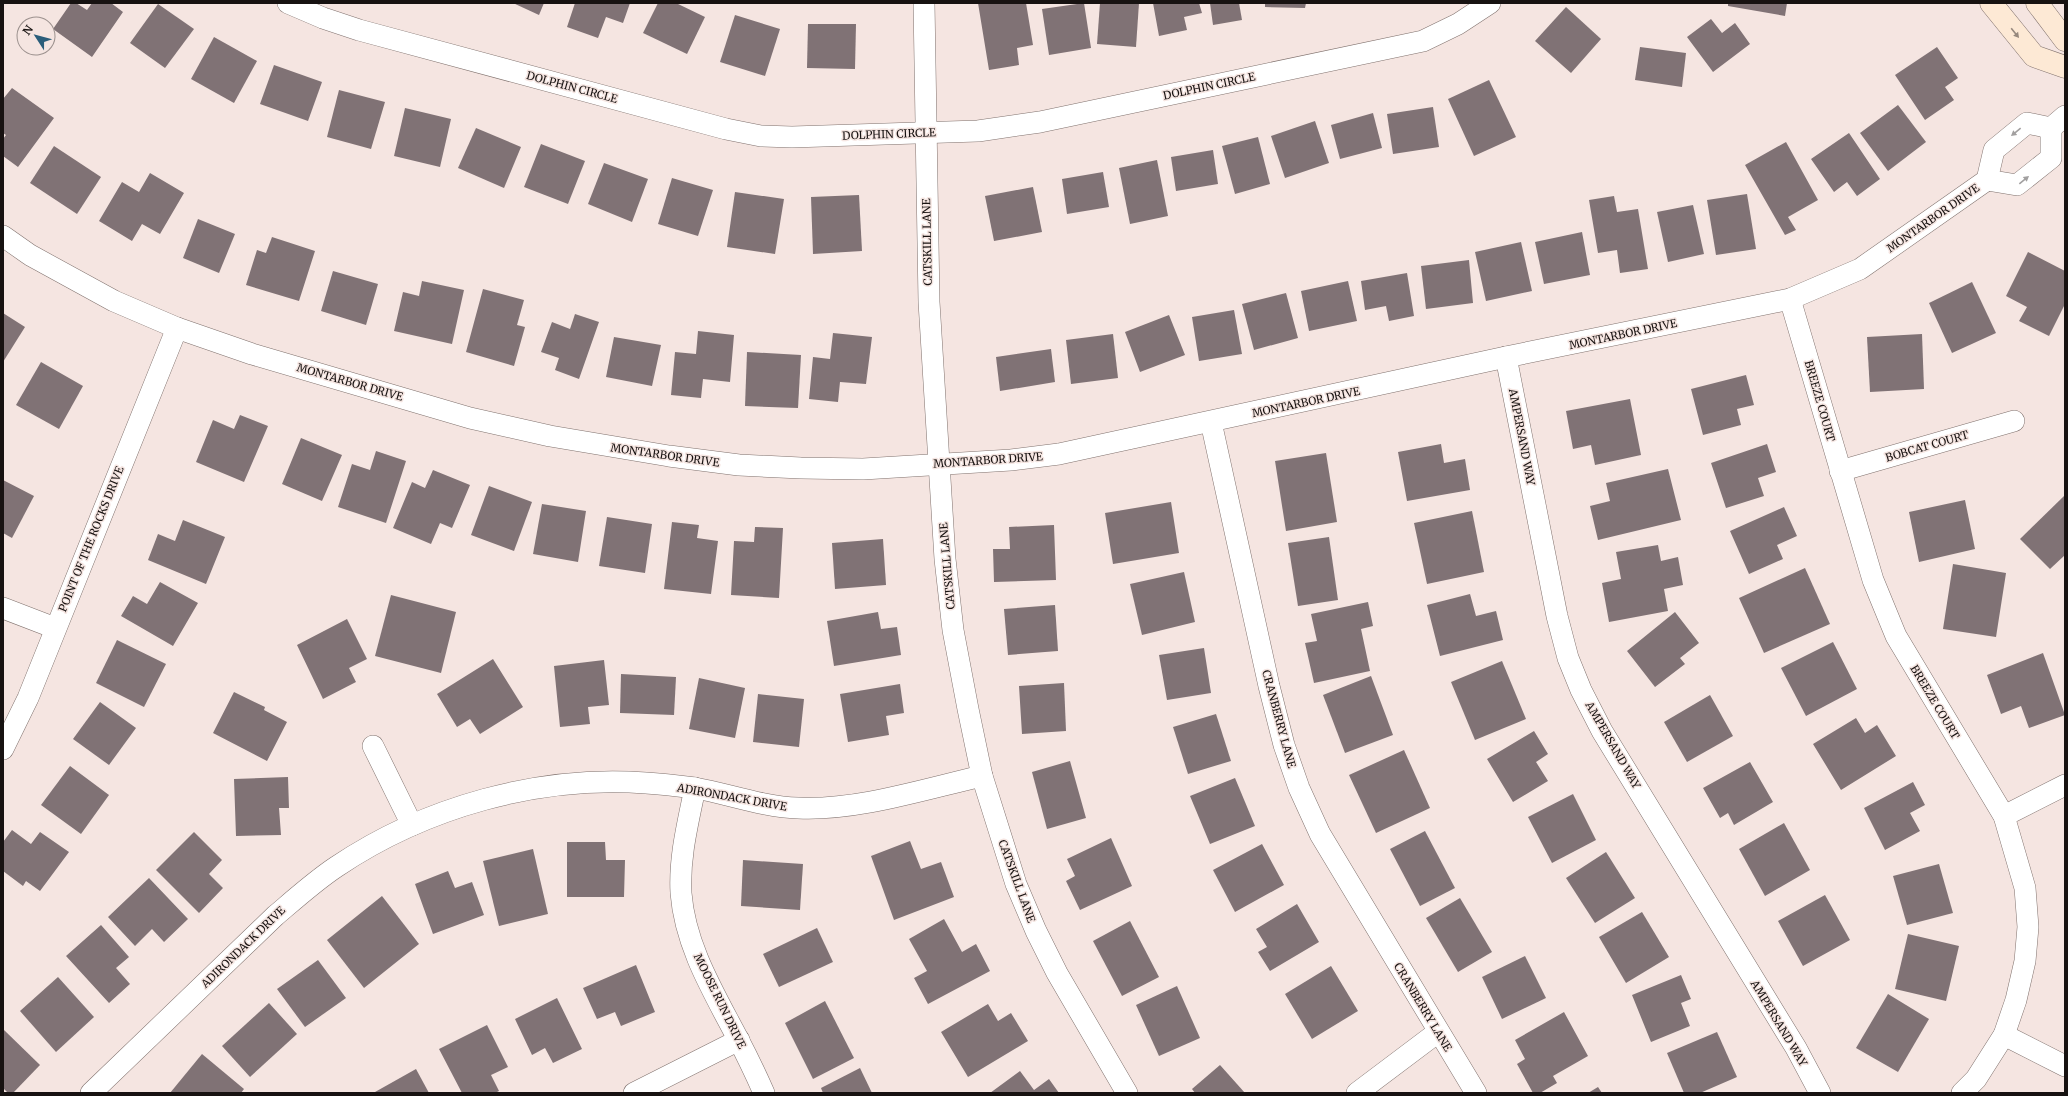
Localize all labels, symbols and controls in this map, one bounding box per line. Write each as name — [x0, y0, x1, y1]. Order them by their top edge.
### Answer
north arrow — [16, 16, 56, 56]
text: N — [20, 22, 36, 38]
one-way arrow — [2011, 28, 2020, 39]
street label: DOLPHIN CIRCLE — [525, 68, 619, 106]
street label: DOLPHIN CIRCLE — [1162, 69, 1256, 103]
street label: DOLPHIN CIRCLE — [842, 125, 936, 143]
one-way arrow — [2010, 128, 2021, 137]
one-way arrow — [2019, 175, 2029, 184]
street label: MONTARBOR DRIVE — [1884, 181, 1982, 255]
street label: CATSKILL LANE — [919, 198, 935, 286]
street label: MONTARBOR DRIVE — [1568, 316, 1678, 352]
street label: BREEZE COURT — [1802, 359, 1838, 444]
street label: MONTARBOR DRIVE — [295, 360, 405, 404]
street label: MONTARBOR DRIVE — [1251, 384, 1361, 420]
street label: AMPERSAND WAY — [1506, 386, 1538, 488]
street label: BOBCAT COURT — [1884, 427, 1971, 465]
street label: MONTARBOR DRIVE — [610, 440, 720, 470]
street label: MONTARBOR DRIVE — [933, 449, 1043, 471]
street label: POINT OF THE ROCKS DRIVE — [55, 464, 127, 614]
street label: CATSKILL LANE — [936, 522, 958, 610]
street label: BREEZE COURT — [1907, 662, 1963, 742]
street label: CRANBERRY LANE — [1259, 668, 1299, 770]
street label: AMPERSAND WAY — [1582, 698, 1644, 792]
street label: ADIRONDACK DRIVE — [675, 780, 788, 814]
street label: CATSKILL LANE — [996, 838, 1038, 924]
street label: ADIRONDACK DRIVE — [197, 903, 288, 991]
street label: MOOSE RUN DRIVE — [691, 951, 749, 1051]
street label: CRANBERRY LANE — [1391, 960, 1455, 1054]
street label: AMPERSAND WAY — [1747, 976, 1811, 1070]

